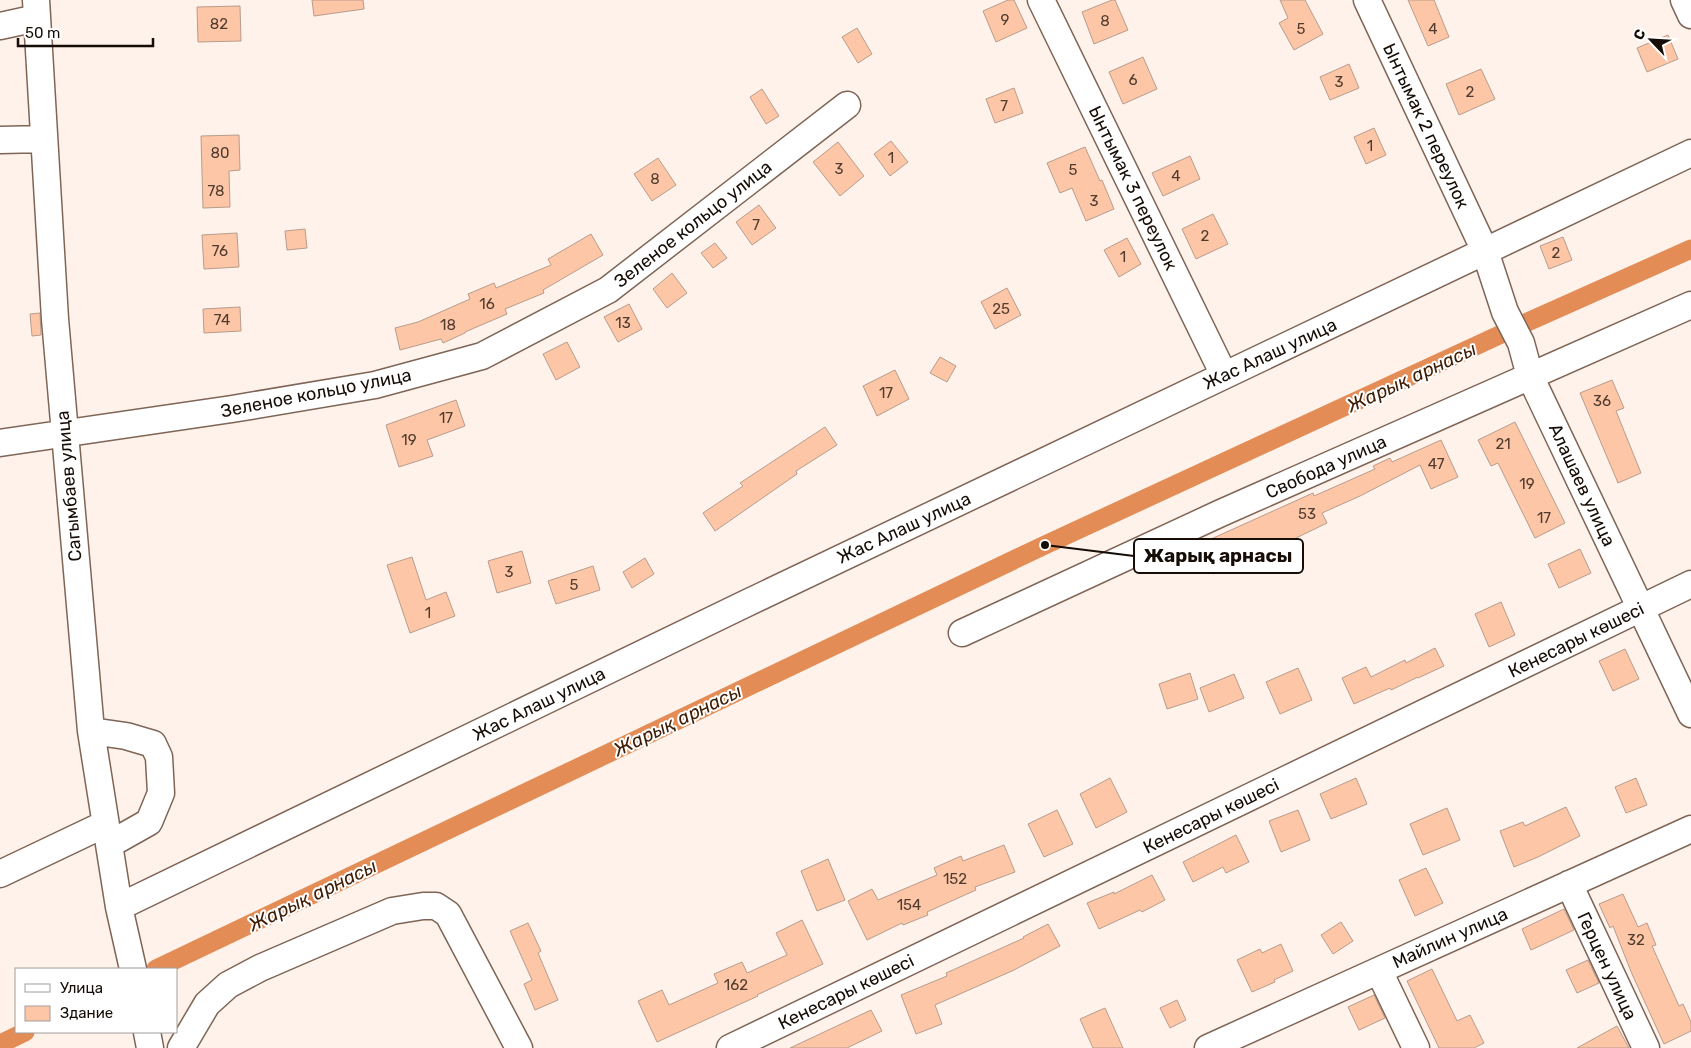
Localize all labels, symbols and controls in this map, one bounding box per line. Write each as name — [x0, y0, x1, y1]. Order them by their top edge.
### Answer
house number: 9 — [1001, 11, 1010, 29]
house number: 8 — [1100, 12, 1110, 30]
scale bar — [18, 15, 152, 47]
house number: 82 — [210, 15, 228, 33]
north arrow — [1626, 15, 1676, 65]
house number: 5 — [1297, 20, 1306, 38]
house number: 4 — [1428, 20, 1438, 38]
text: 50 m — [25, 24, 60, 42]
text: С — [1630, 27, 1650, 43]
street label: Ынтымак 2 переулок — [1378, 40, 1474, 212]
house number: 6 — [1128, 71, 1138, 89]
house number: 3 — [1334, 73, 1344, 91]
house number: 2 — [1466, 83, 1475, 101]
house number: 7 — [1000, 97, 1008, 115]
street label: Ынтымак 3 переулок — [1084, 102, 1182, 274]
house number: 1 — [1367, 137, 1373, 155]
house number: 80 — [210, 144, 230, 162]
house number: 1 — [888, 149, 894, 167]
street label: Зеленое кольцо улица — [610, 156, 776, 292]
house number: 3 — [834, 160, 844, 178]
house number: 5 — [1069, 161, 1078, 179]
house number: 4 — [1171, 167, 1181, 185]
house number: 8 — [650, 170, 660, 188]
house number: 78 — [207, 182, 225, 200]
house number: 3 — [1089, 192, 1099, 210]
house number: 7 — [752, 216, 760, 234]
house number: 2 — [1201, 227, 1210, 245]
house number: 76 — [212, 242, 228, 260]
house number: 2 — [1552, 244, 1561, 262]
house number: 1 — [1120, 248, 1126, 266]
house number: 16 — [479, 295, 495, 313]
house number: 25 — [992, 300, 1010, 318]
house number: 74 — [214, 311, 230, 329]
street label: Жас Алаш улица — [1200, 313, 1340, 395]
house number: 13 — [615, 314, 631, 332]
house number: 18 — [440, 316, 456, 334]
water label: Жарық арнасы — [1343, 337, 1480, 418]
street label: Зеленое кольцо улица — [219, 364, 413, 422]
house number: 17 — [879, 384, 893, 402]
house number: 36 — [1593, 392, 1611, 410]
house number: 17 — [439, 409, 453, 427]
street label: Сагымбаев улица — [51, 410, 87, 562]
street label: Алашаев улица — [1544, 420, 1620, 550]
street label: Свобода улица — [1262, 430, 1390, 504]
house number: 19 — [401, 431, 417, 449]
house number: 21 — [1495, 435, 1511, 453]
house number: 47 — [1428, 455, 1445, 473]
house number: 19 — [1519, 475, 1535, 493]
street label: Жас Алаш улица — [834, 487, 974, 569]
house number: 53 — [1298, 505, 1316, 523]
house number: 17 — [1537, 509, 1551, 527]
callout: Жарық арнасы — [1134, 539, 1303, 573]
text: Жарық арнасы — [1144, 544, 1292, 567]
house number: 3 — [504, 563, 514, 581]
house number: 5 — [570, 576, 579, 594]
street label: Кенесары көшесі — [1504, 598, 1648, 682]
house number: 1 — [425, 604, 431, 622]
street label: Жас Алаш улица — [469, 662, 609, 746]
water label: Жарық арнасы — [609, 679, 746, 762]
street label: Кенесары көшесі — [1139, 774, 1283, 858]
water label: Жарық арнасы — [244, 854, 381, 937]
house number: 152 — [943, 870, 967, 888]
house number: 154 — [897, 896, 921, 914]
street label: Майлин улица — [1389, 903, 1511, 973]
street label: Герцен улица — [1572, 909, 1642, 1023]
house number: 32 — [1627, 931, 1645, 949]
street label: Кенесары көшесі — [774, 950, 918, 1034]
legend — [15, 968, 178, 1033]
house number: 162 — [724, 976, 748, 994]
text: Улица — [60, 979, 103, 997]
text: Здание — [60, 1004, 113, 1022]

